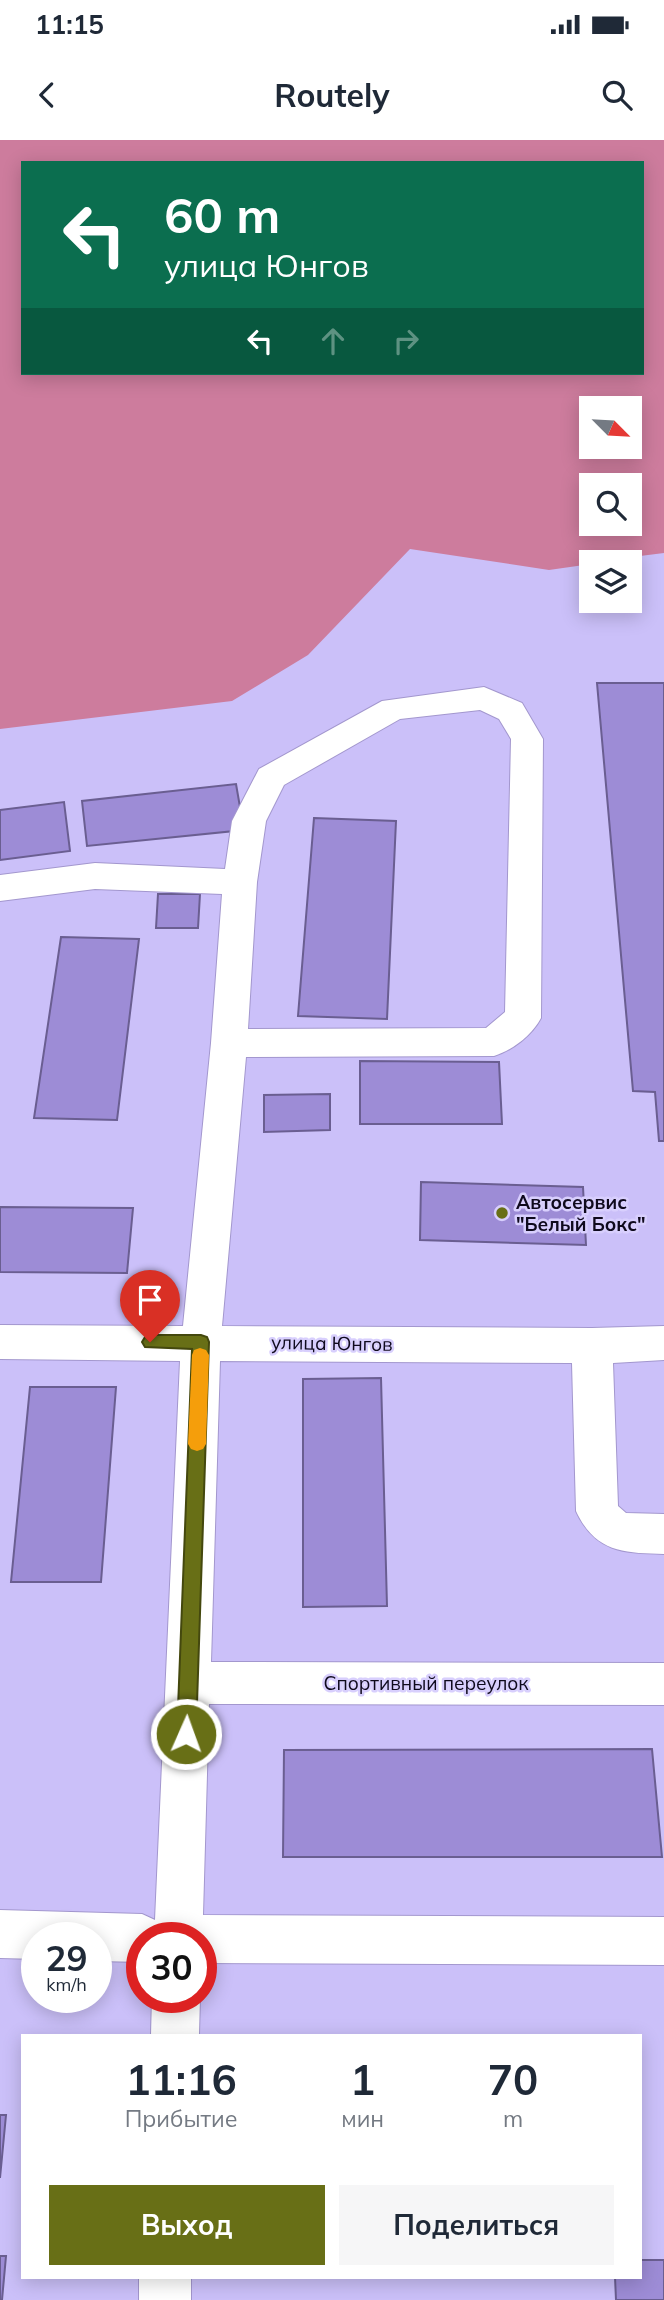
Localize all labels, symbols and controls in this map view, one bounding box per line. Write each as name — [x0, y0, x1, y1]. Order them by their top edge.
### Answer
text: 11:15 — [35, 8, 104, 41]
text: Routely — [274, 75, 390, 115]
icon: back — [28, 76, 66, 114]
icon: search — [598, 76, 636, 114]
text: 60 m — [164, 184, 280, 245]
icon: left — [49, 189, 140, 280]
text: улица Юнгов — [164, 245, 369, 285]
icon: left — [241, 322, 279, 360]
icon: ahead — [314, 322, 352, 360]
icon: right — [387, 322, 425, 360]
north arrow — [579, 396, 642, 458]
map controls — [579, 396, 642, 613]
button: search — [579, 473, 642, 536]
button: layers — [579, 550, 642, 613]
place label: Автосервис "Белый Бокс" — [516, 1190, 646, 1236]
marker: Автосервис "Белый Бокс" — [494, 1205, 510, 1221]
pin — [120, 1270, 180, 1342]
icon: arrive — [131, 1281, 169, 1319]
street label: улица Юнгов — [271, 1330, 393, 1356]
street label: Спортивный переулок — [323, 1671, 529, 1695]
position arrow — [149, 1697, 223, 1771]
speed limit sign: 30 — [126, 1922, 217, 2013]
text: 29 — [45, 1936, 88, 1980]
text: km/h — [46, 1973, 87, 1996]
text: 11:16 — [125, 2053, 237, 2106]
text: 1 — [350, 2053, 375, 2106]
text: 70 — [488, 2053, 538, 2106]
text: Прибытие — [125, 2104, 237, 2133]
text: мин — [341, 2104, 384, 2133]
text: m — [503, 2104, 523, 2133]
button: Выход — [49, 2185, 325, 2265]
button: Поделиться — [339, 2185, 614, 2265]

